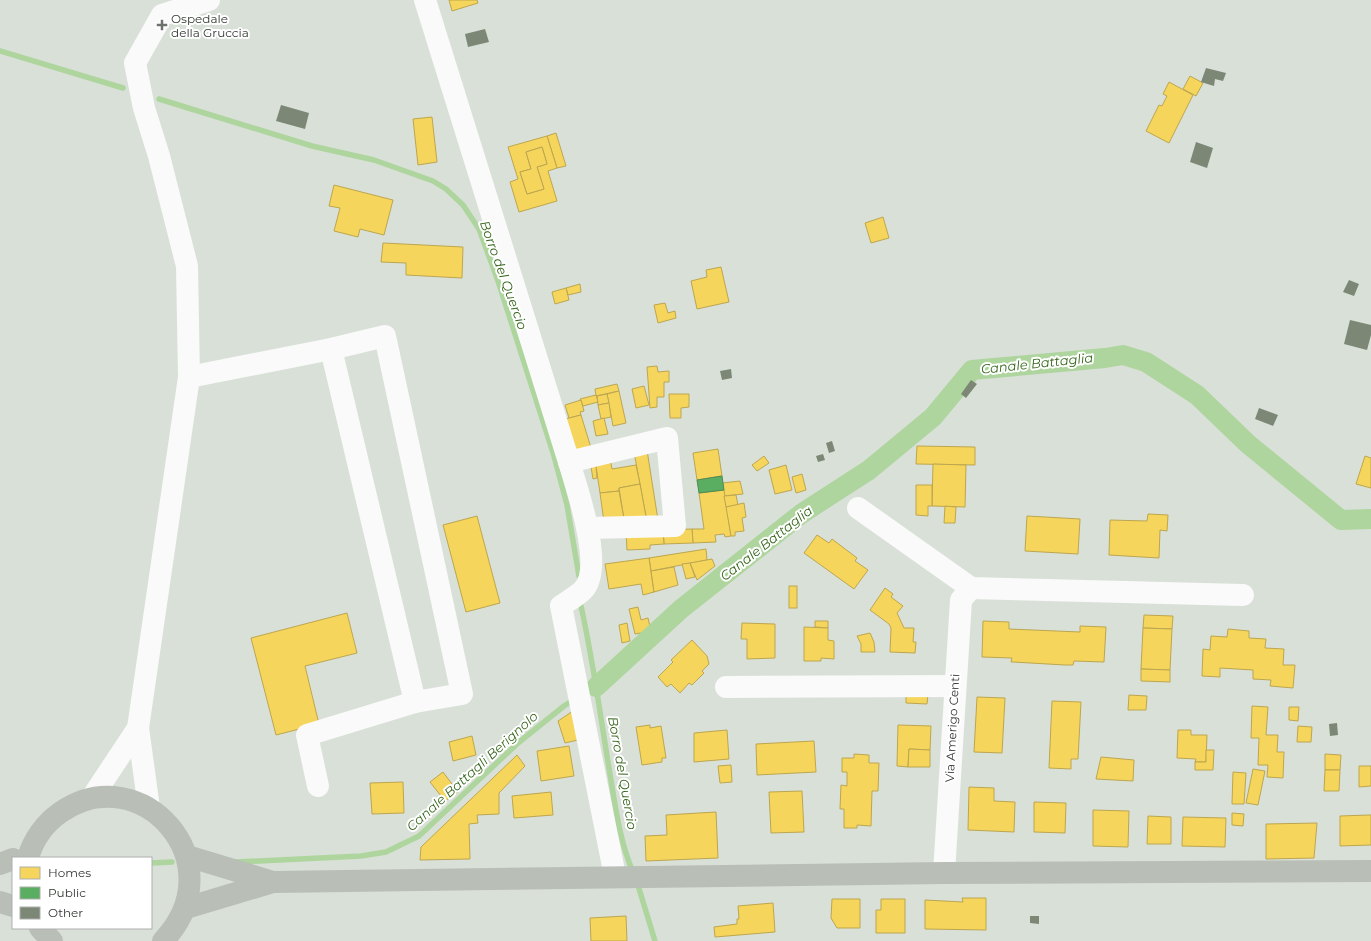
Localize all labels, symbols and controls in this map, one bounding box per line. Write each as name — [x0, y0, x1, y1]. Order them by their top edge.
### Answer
place label: Ospedale della Gruccia — [171, 11, 249, 40]
marker: Ospedale della Gruccia — [156, 19, 168, 31]
water label: Borro del Quercio — [477, 218, 531, 332]
water label: Canale Battaglia — [980, 349, 1094, 377]
water label: Canale Battaglia — [717, 502, 815, 584]
street label: Via Amerigo Centi — [942, 673, 962, 783]
water label: Canale Battagli Berignolo — [403, 708, 541, 834]
water label: Borro del Quercio — [605, 715, 641, 831]
legend — [12, 857, 152, 929]
text: Homes — [48, 865, 91, 880]
text: Public — [48, 885, 86, 900]
text: Other — [48, 905, 83, 920]

